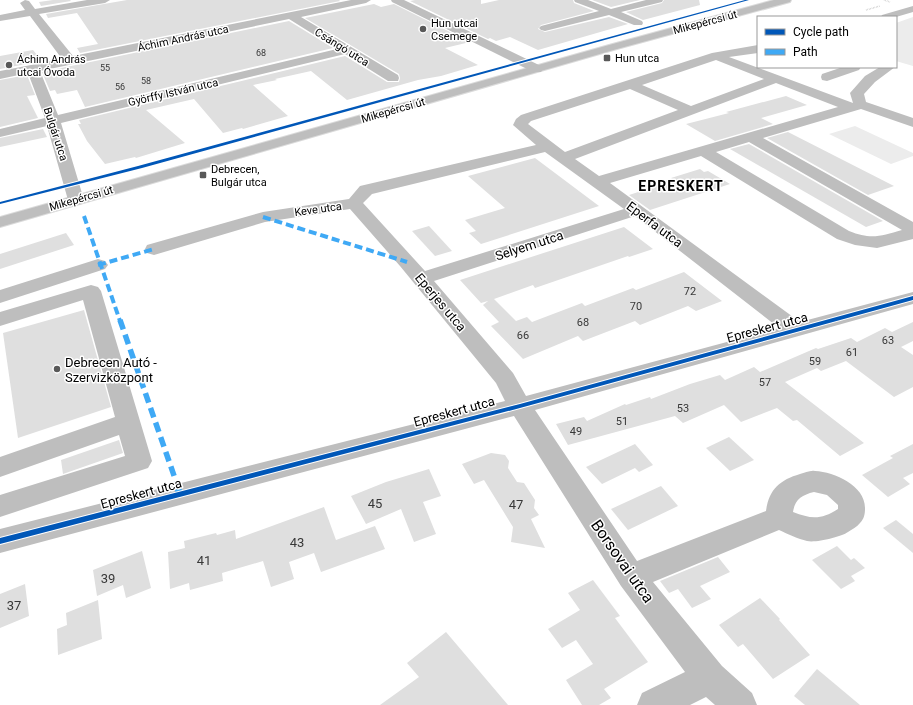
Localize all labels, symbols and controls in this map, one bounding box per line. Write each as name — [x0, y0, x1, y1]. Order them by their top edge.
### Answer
street label: Mikepércsi út — [672, 8, 739, 37]
legend — [757, 16, 897, 68]
place label: Hun utcai Csemege — [431, 17, 478, 43]
street label: Áchim András utca — [136, 22, 230, 54]
marker: Hun utcai Csemege — [418, 24, 428, 34]
text: Cycle path — [793, 25, 849, 39]
street label: Csángó utca — [312, 26, 371, 69]
text: Path — [793, 45, 818, 59]
house number: 68 — [256, 48, 266, 58]
place label: Hun utca — [615, 52, 659, 65]
place label: Áchim András utcai Óvoda — [17, 53, 86, 79]
marker: Hun utca — [602, 53, 612, 63]
marker: Áchim András utcai Óvoda — [4, 60, 14, 70]
house number: 55 — [100, 63, 110, 73]
street label: Györffy István utca — [127, 76, 219, 109]
house number: 58 — [141, 76, 151, 86]
house number: 56 — [115, 82, 125, 92]
street label: Mikepércsi út — [360, 95, 427, 126]
street label: Bulgár utca — [41, 106, 70, 163]
place label: Debrecen, Bulgár utca — [211, 163, 267, 189]
marker: Debrecen, Bulgár utca — [198, 170, 208, 180]
district label: EPRESKERT — [638, 178, 724, 194]
street label: Mikepércsi út — [48, 183, 115, 214]
street label: Eperfa utca — [624, 198, 686, 250]
street label: Keve utca — [294, 200, 343, 219]
street label: Selyem utca — [493, 227, 565, 264]
street label: Eperjes utca — [412, 270, 469, 334]
house number: 72 — [684, 285, 696, 298]
house number: 70 — [630, 300, 642, 313]
street label: Epreskert utca — [725, 309, 809, 346]
house number: 68 — [577, 316, 589, 329]
house number: 66 — [517, 329, 529, 342]
house number: 63 — [882, 334, 894, 347]
house number: 61 — [846, 346, 858, 359]
place label: Debrecen Autó - Szervizközpont — [65, 355, 157, 385]
house number: 59 — [809, 355, 821, 368]
marker: Debrecen Autó - Szervizközpont — [52, 364, 62, 374]
house number: 57 — [759, 376, 771, 389]
street label: Epreskert utca — [412, 393, 496, 430]
house number: 53 — [677, 402, 689, 415]
house number: 51 — [616, 415, 628, 428]
house number: 49 — [570, 425, 582, 438]
street label: Epreskert utca — [99, 475, 183, 512]
house number: 45 — [368, 496, 382, 511]
house number: 47 — [509, 497, 523, 512]
street label: Borsovai utca — [587, 516, 658, 607]
house number: 43 — [290, 535, 304, 550]
house number: 41 — [197, 553, 211, 568]
house number: 39 — [101, 571, 115, 586]
house number: 37 — [7, 598, 21, 613]

